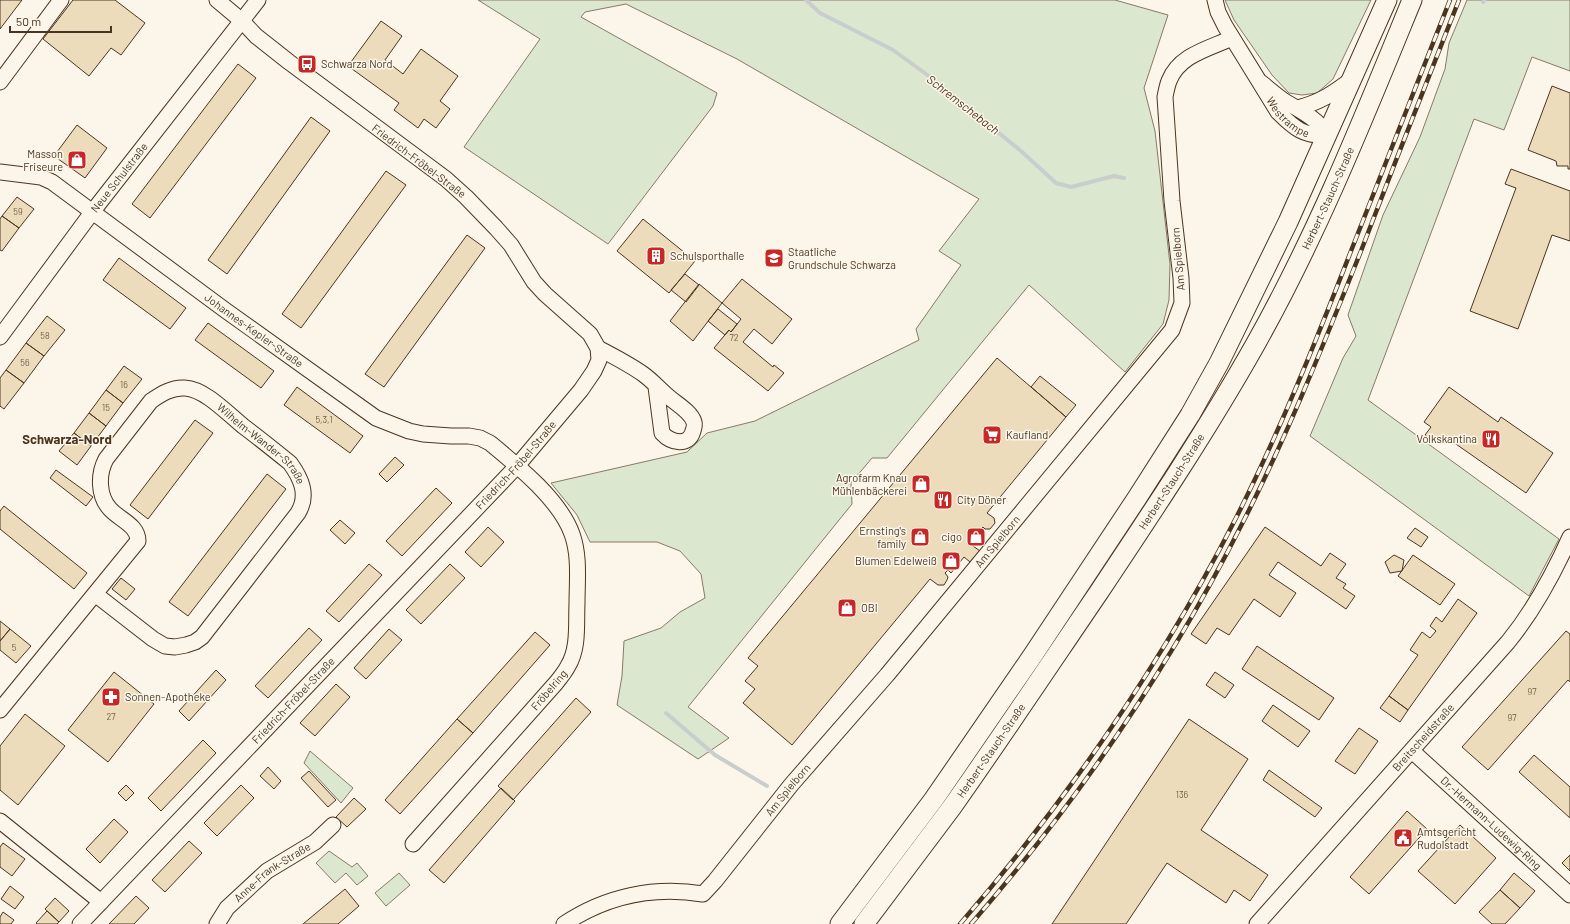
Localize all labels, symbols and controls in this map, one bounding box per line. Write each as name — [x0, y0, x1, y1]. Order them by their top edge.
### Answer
scale bar — [10, 8, 111, 34]
text: 50 m — [16, 14, 41, 28]
bus stop icon: Schwarza Nord — [296, 53, 318, 75]
place label: Schwarza Nord — [321, 57, 393, 70]
water label: Schremschebach — [925, 72, 1003, 137]
street label: Westrampe — [1264, 94, 1311, 140]
street label: Friedrich-Fröbel-Straße — [370, 121, 469, 200]
street label: Neue Schulstraße — [87, 140, 150, 215]
street label: Herbert-Stauch-Straße — [1299, 145, 1356, 251]
place label: Masson Friseure — [23, 147, 63, 173]
shop icon: Masson Friseure — [66, 149, 88, 171]
house number: 59 — [13, 206, 23, 217]
street label: Am Spielborn — [1168, 227, 1187, 291]
building icon: Schulsporthalle — [645, 245, 667, 267]
place label: Staatliche Grundschule Schwarza — [788, 245, 896, 271]
school or university icon: Staatliche Grundschule Schwarza — [763, 247, 785, 269]
place label: Schulsporthalle — [670, 249, 745, 262]
street label: Johannes-Kepler-Straße — [202, 290, 306, 370]
house number: 58 — [40, 330, 50, 341]
house number: 72 — [729, 332, 739, 343]
house number: 56 — [20, 357, 30, 368]
house number: 16 — [120, 379, 128, 390]
street label: Wilhelm-Wander-Straße — [215, 400, 308, 486]
house number: 15 — [102, 402, 110, 413]
house number: 5,3,1 — [315, 414, 333, 425]
street label: Friedrich-Fröbel-Straße — [472, 418, 558, 512]
supermarket icon: Kaufland — [981, 424, 1003, 446]
place label: Kaufland — [1006, 428, 1048, 441]
restaurant icon: Volkskantina — [1480, 428, 1502, 450]
district label: Schwarza-Nord — [22, 431, 112, 447]
street label: Herbert-Stauch-Straße — [1135, 431, 1207, 532]
place label: Volkskantina — [1416, 432, 1477, 445]
place label: Agrofarm Knau Mühlenbäckerei — [832, 471, 907, 497]
shop icon: Agrofarm Knau Mühlenbäckerei — [910, 473, 932, 495]
restaurant icon: City Döner — [932, 489, 954, 511]
place label: City Döner — [957, 493, 1006, 506]
street label: Am Spielborn — [972, 512, 1022, 570]
place label: Ernsting's family — [859, 524, 906, 550]
shop icon: Ernsting's family — [909, 526, 931, 548]
shop icon: cigo — [965, 526, 987, 548]
place label: cigo — [942, 530, 962, 543]
shop icon: Blumen Edelweiß — [940, 550, 962, 572]
place label: Blumen Edelweiß — [855, 554, 937, 567]
shop icon: OBI — [836, 597, 858, 619]
place label: OBI — [861, 601, 878, 614]
house number: 5 — [12, 642, 17, 653]
street label: Friedrich-Fröbel-Straße — [249, 654, 337, 746]
street label: Fröbelring — [528, 667, 569, 713]
pharmacy icon: Sonnen-Apotheke — [100, 686, 122, 708]
house number: 97 — [1528, 686, 1537, 697]
place label: Sonnen-Apotheke — [125, 690, 211, 703]
street label: Breitscheidstraße — [1389, 700, 1456, 773]
street label: Herbert-Stauch-Straße — [954, 701, 1028, 800]
house number: 27 — [106, 711, 116, 722]
house number: 97 — [1508, 712, 1517, 723]
street label: Am Spielborn — [762, 761, 813, 818]
street label: Dr.-Hermann-Ludewig-Ring — [1438, 773, 1545, 872]
house number: 136 — [1176, 789, 1189, 800]
place label: Amtsgericht Rudolstadt — [1417, 825, 1476, 851]
public building icon: Amtsgericht Rudolstadt — [1392, 827, 1414, 849]
street label: Anne-Frank-Straße — [231, 839, 313, 904]

